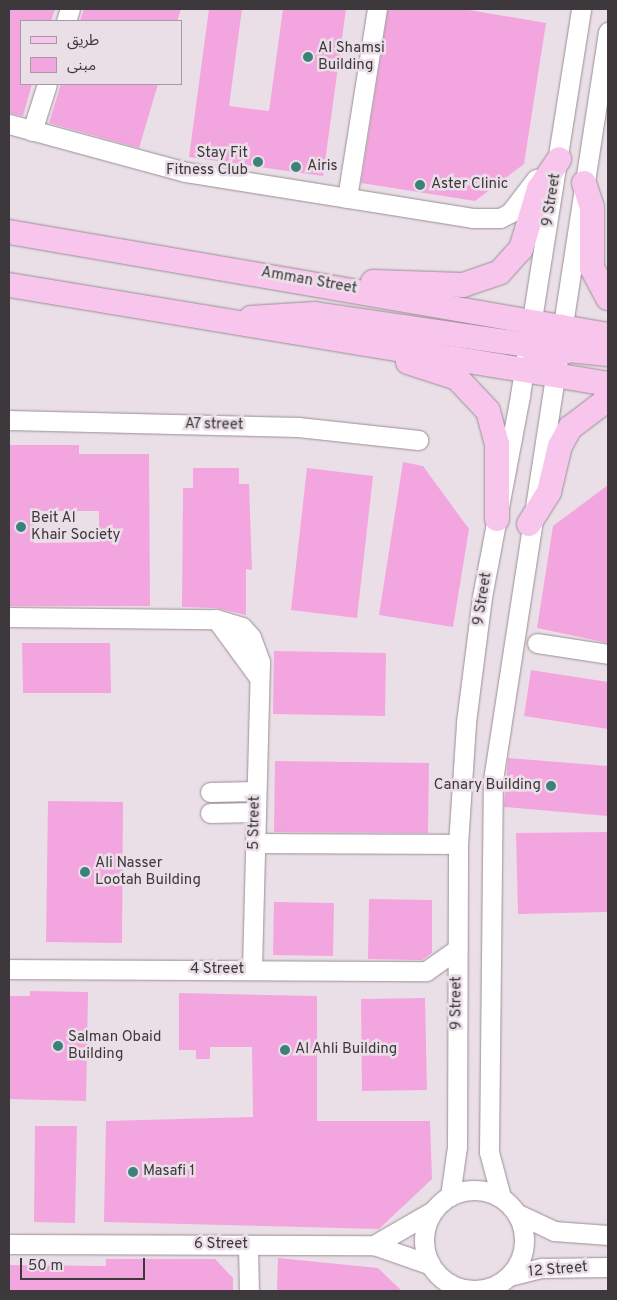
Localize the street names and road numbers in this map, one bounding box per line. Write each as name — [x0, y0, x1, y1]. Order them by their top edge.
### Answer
street label: 9 Street — [539, 172, 565, 228]
street label: Amman Street — [260, 264, 358, 298]
street label: A7 street — [184, 415, 244, 435]
street label: 9 Street — [470, 571, 496, 627]
street label: 5 Street — [246, 796, 264, 850]
street label: 4 Street — [190, 961, 244, 979]
street label: 9 Street — [448, 976, 466, 1030]
street label: 6 Street — [194, 1236, 248, 1254]
street label: 12 Street — [528, 1258, 588, 1282]

